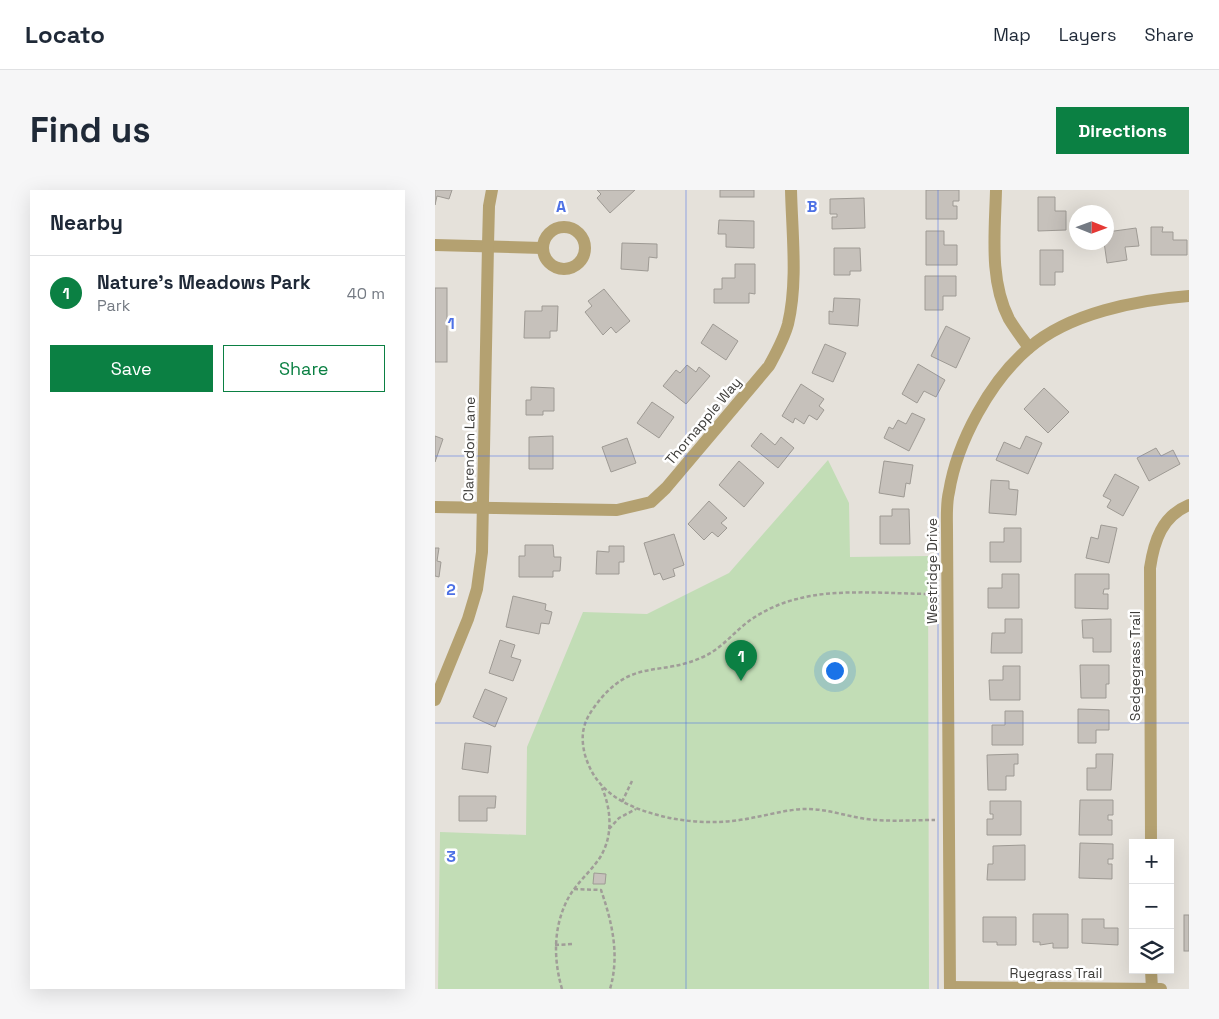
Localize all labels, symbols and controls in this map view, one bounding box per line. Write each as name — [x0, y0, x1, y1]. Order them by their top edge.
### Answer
text: Locato — [25, 19, 105, 50]
text: Map — [993, 23, 1031, 46]
text: Layers — [1059, 23, 1116, 46]
text: Share — [1144, 23, 1194, 46]
button: Directions — [1056, 107, 1189, 154]
text: Find us — [30, 108, 151, 152]
text: A — [556, 196, 566, 217]
text: B — [807, 196, 817, 217]
north arrow — [1069, 205, 1114, 250]
text: Nearby — [50, 209, 123, 236]
text: Nature's Meadows Park — [97, 270, 311, 295]
text: 1 — [62, 283, 70, 304]
text: 40 m — [347, 283, 385, 304]
text: Park — [97, 295, 130, 316]
text: 1 — [447, 313, 455, 334]
button: Save — [50, 345, 213, 392]
button: Share — [223, 345, 385, 392]
street label: Thornapple Way — [661, 373, 745, 469]
street label: Clarendon Lane — [459, 396, 479, 502]
street label: Westridge Drive — [923, 518, 941, 624]
text: 2 — [446, 579, 456, 600]
street label: Sedgegrass Trail — [1126, 611, 1144, 721]
pin: 1 — [725, 640, 757, 681]
your location — [822, 658, 848, 684]
map controls — [1129, 839, 1174, 974]
button: + — [1129, 839, 1174, 884]
text: 3 — [446, 846, 456, 867]
button: − — [1129, 884, 1174, 929]
button: layers — [1129, 929, 1174, 974]
street label: Ryegrass Trail — [1010, 964, 1102, 982]

